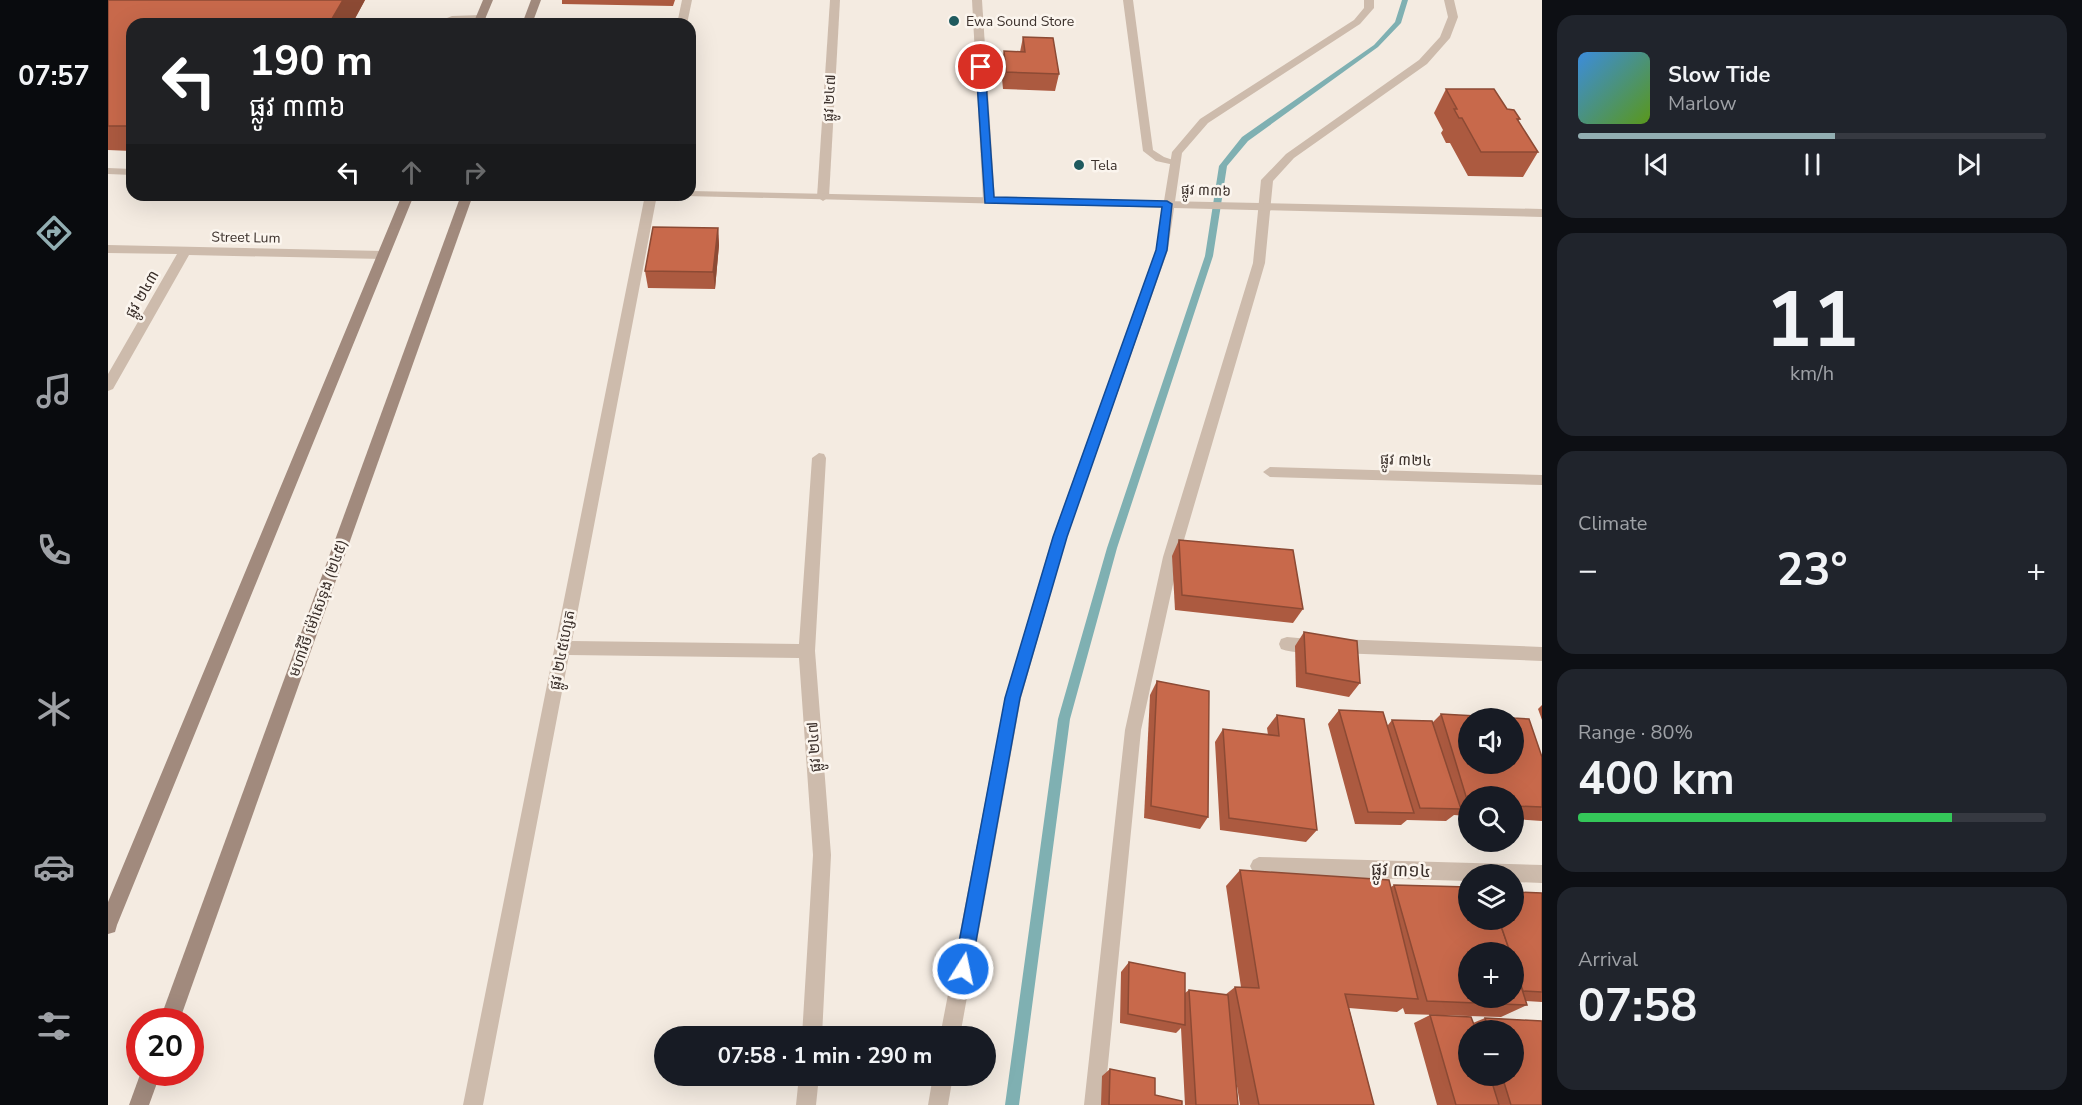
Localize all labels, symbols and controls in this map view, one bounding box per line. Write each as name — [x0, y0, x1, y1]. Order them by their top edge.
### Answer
place label: Ewa Sound Store — [966, 12, 1074, 31]
marker: Ewa Sound Store — [947, 14, 961, 28]
text: 190 m — [249, 33, 373, 90]
pin — [955, 41, 1006, 92]
icon: left — [150, 42, 228, 120]
icon: arrive — [964, 50, 997, 83]
text: 07:57 — [18, 58, 90, 95]
text: Slow Tide — [1668, 60, 1770, 90]
street label: ផ្លូវ ២៤៧ — [819, 74, 842, 122]
text: ផ្លូវ ៣៣៦ — [249, 89, 346, 126]
text: Marlow — [1668, 90, 1736, 117]
icon: previous — [1640, 148, 1673, 181]
icon: pause — [1796, 148, 1829, 181]
icon: next — [1952, 148, 1985, 181]
icon: left — [332, 156, 365, 189]
icon: ahead — [395, 156, 428, 189]
icon: right — [458, 156, 491, 189]
place label: Tela — [1091, 156, 1117, 175]
marker: Tela — [1072, 158, 1086, 172]
street label: ផ្លូវ ៣៣៦ — [1181, 180, 1231, 203]
icon: directions — [33, 212, 75, 254]
street label: Street Lum — [211, 227, 281, 248]
street label: ផ្លូវ ២៤៣ — [120, 266, 167, 323]
text: 11 — [1765, 267, 1859, 374]
text: km/h — [1790, 360, 1834, 387]
icon: music — [33, 370, 75, 412]
street label: ផ្លូវ ៣២៤ — [1380, 449, 1432, 474]
text: Climate — [1578, 510, 1647, 537]
icon: phone — [33, 529, 75, 571]
street label: មហាវិថី ម៉ៅសេទុង (២៤៥) — [284, 537, 352, 679]
text: 23° — [1776, 540, 1848, 601]
text: − — [1578, 548, 1598, 593]
text: + — [2026, 548, 2046, 593]
street label: ផ្លូវ ២៤៥ហ្សេត — [544, 608, 583, 692]
icon: climate — [33, 688, 75, 730]
map controls — [1458, 708, 1524, 1086]
button: sound — [1458, 708, 1524, 774]
text: Range · 80% — [1578, 719, 1693, 746]
street label: ផ្លូវ ២៤៧ — [802, 721, 829, 773]
text: 400 km — [1578, 749, 1735, 810]
button: search — [1458, 786, 1524, 852]
icon: car — [33, 846, 75, 888]
street label: ផ្លូវ ៣១៤ — [1370, 857, 1432, 887]
button: layers — [1458, 864, 1524, 930]
position arrow — [931, 937, 995, 1001]
button: + — [1458, 942, 1524, 1008]
text: Arrival — [1578, 946, 1638, 973]
text: 07:58 — [1578, 976, 1697, 1037]
icon: filters — [33, 1005, 75, 1047]
speed limit sign: 20 — [126, 1008, 204, 1086]
button: − — [1458, 1020, 1524, 1086]
text: 07:58 · 1 min · 290 m — [718, 1041, 932, 1071]

